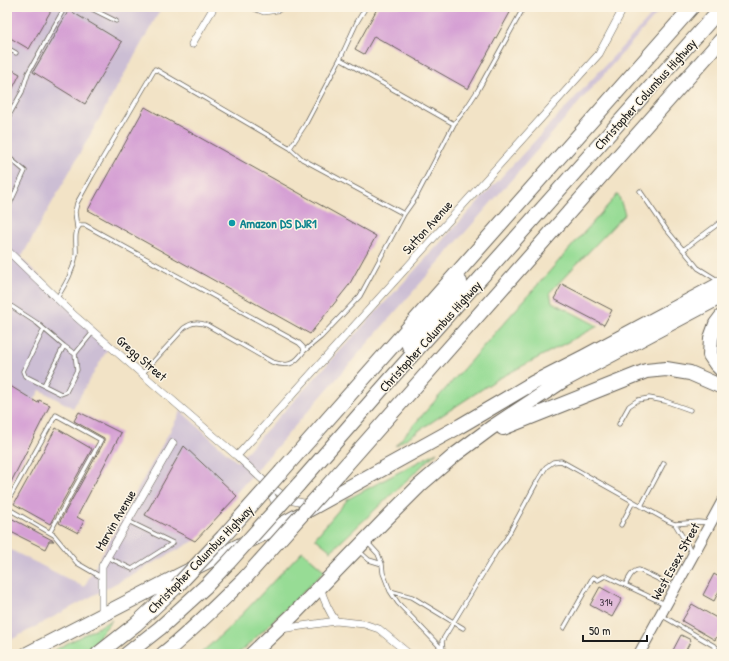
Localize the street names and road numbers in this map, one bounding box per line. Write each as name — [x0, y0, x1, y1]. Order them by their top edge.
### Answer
street label: Christopher Columbus Highway — [590, 34, 700, 154]
street label: Sutton Avenue — [398, 196, 456, 258]
street label: Christopher Columbus Highway — [375, 276, 485, 396]
street label: Gregg Street — [113, 331, 171, 385]
street label: Marvin Avenue — [90, 486, 140, 554]
street label: Christopher Columbus Highway — [143, 500, 257, 617]
street label: West Essex Street — [646, 519, 704, 603]

